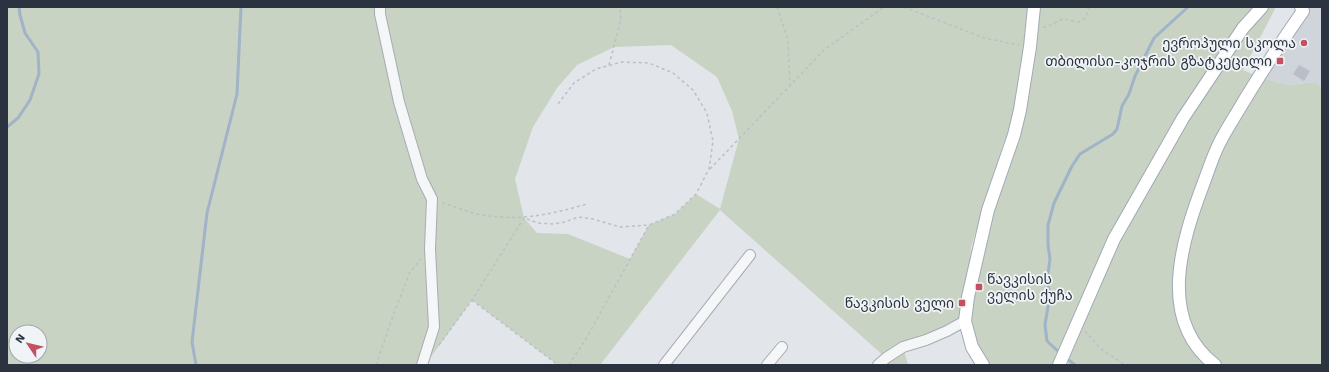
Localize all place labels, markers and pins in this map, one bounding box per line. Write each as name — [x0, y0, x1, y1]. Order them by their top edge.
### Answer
place label: ევროპული სკოლა — [1162, 35, 1296, 52]
marker: ევროპული სკოლა — [1299, 38, 1309, 48]
place label: თბილისი-კოჯრის გზატკეცილი — [1045, 53, 1272, 70]
marker: თბილისი-კოჯრის გზატკეცილი — [1275, 56, 1285, 66]
place label: წავკისის ველის ქუჩა — [987, 271, 1073, 304]
marker: წავკისის ველის ქუჩა — [974, 282, 984, 292]
place label: წავკისის ველი — [845, 295, 954, 312]
marker: წავკისის ველი — [957, 298, 967, 308]

